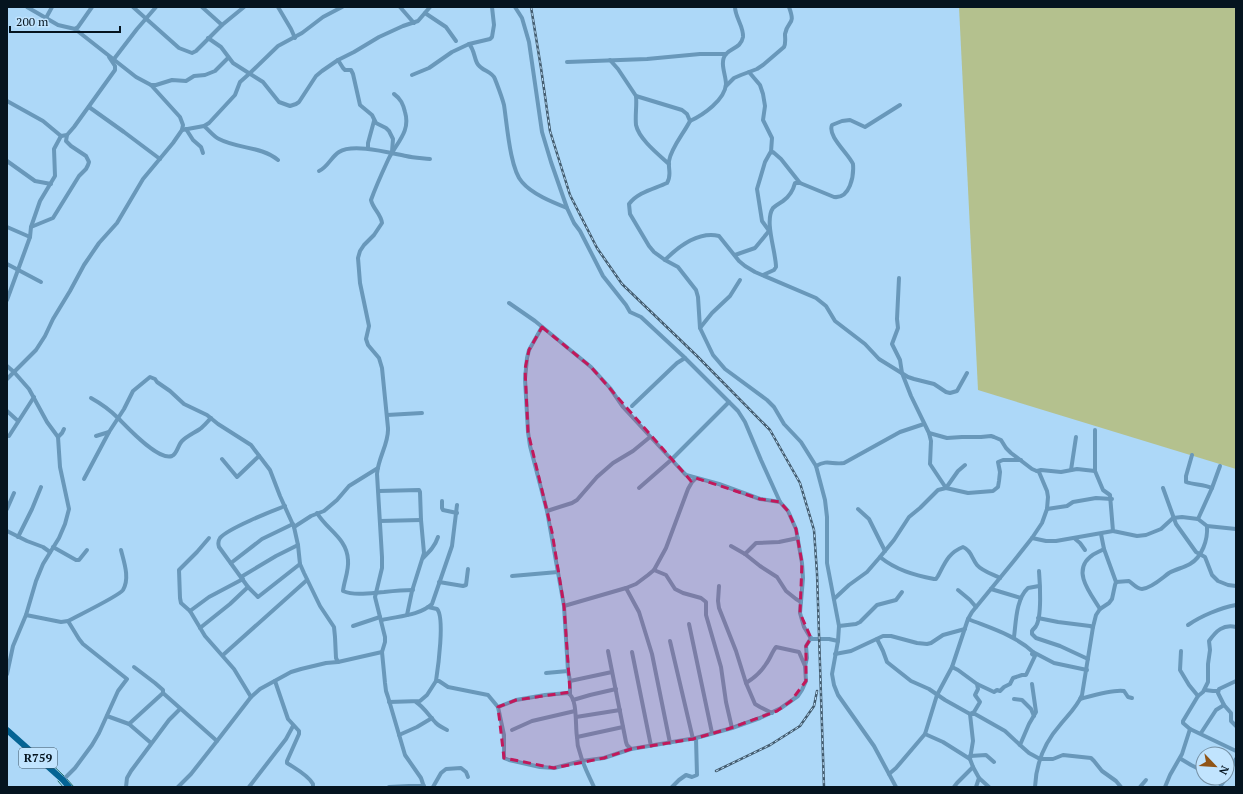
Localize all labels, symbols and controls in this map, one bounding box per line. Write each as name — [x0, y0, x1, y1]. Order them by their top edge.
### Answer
scale bar — [10, 8, 120, 34]
text: 200 m — [16, 14, 49, 29]
north arrow — [1195, 746, 1235, 786]
road number: R759 — [19, 748, 57, 768]
text: N — [1216, 763, 1232, 778]

